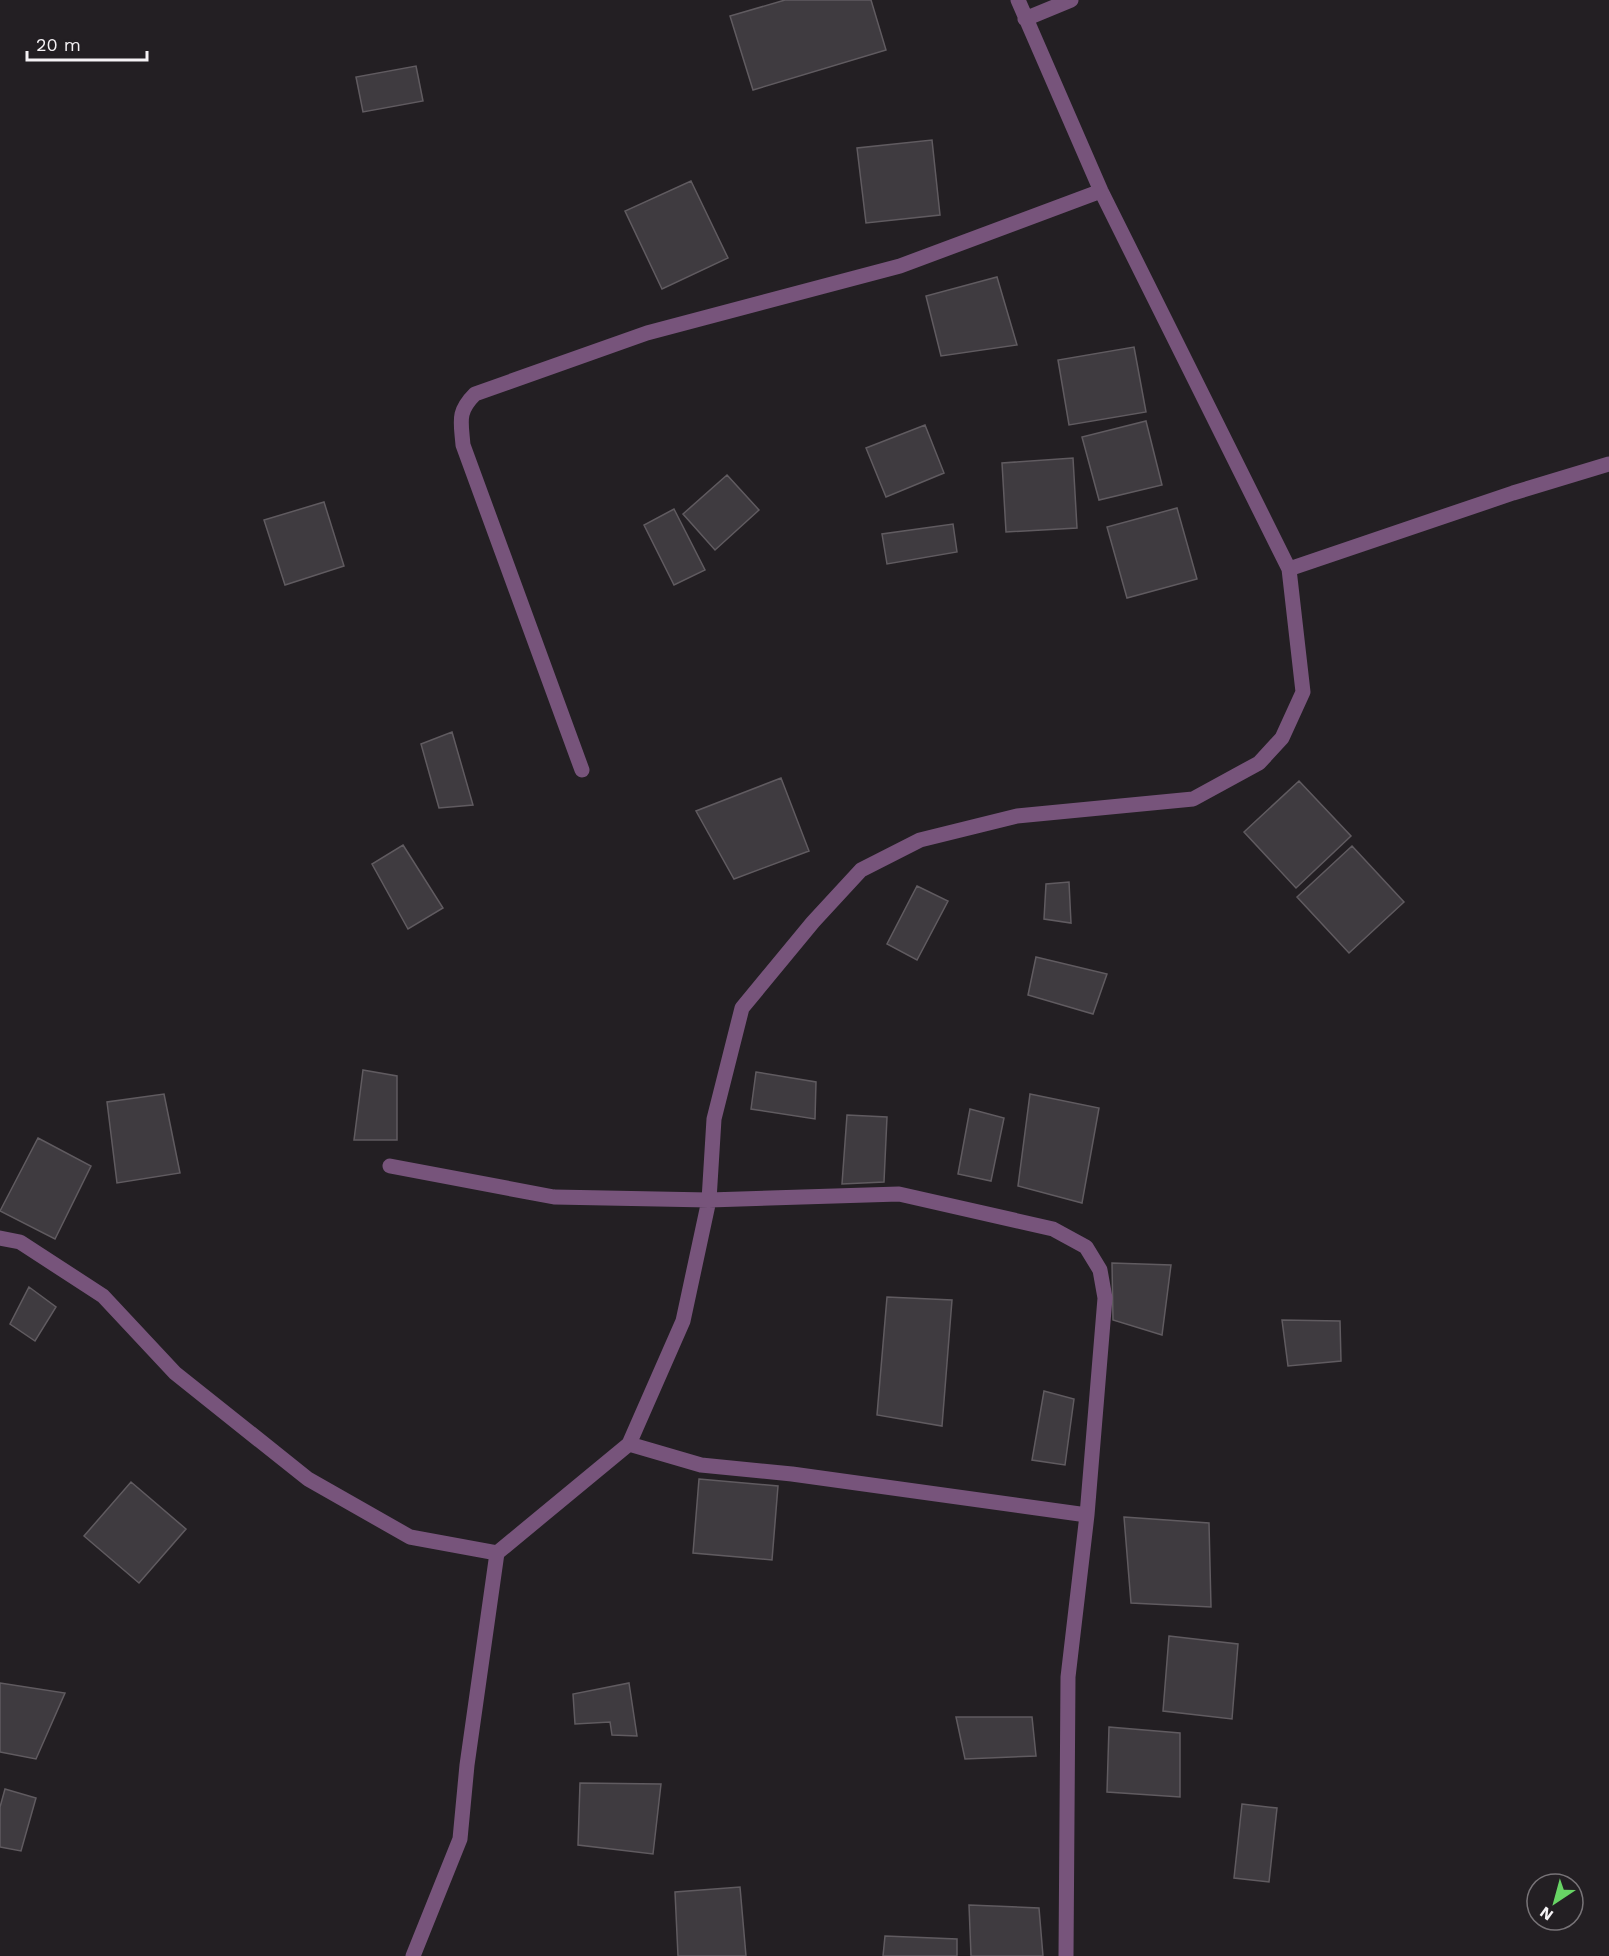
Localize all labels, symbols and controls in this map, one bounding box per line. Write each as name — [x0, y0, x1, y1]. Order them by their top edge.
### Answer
scale bar — [27, 24, 147, 62]
text: 20 m — [36, 34, 81, 55]
north arrow — [1525, 1872, 1585, 1932]
text: N — [1536, 1903, 1557, 1925]

